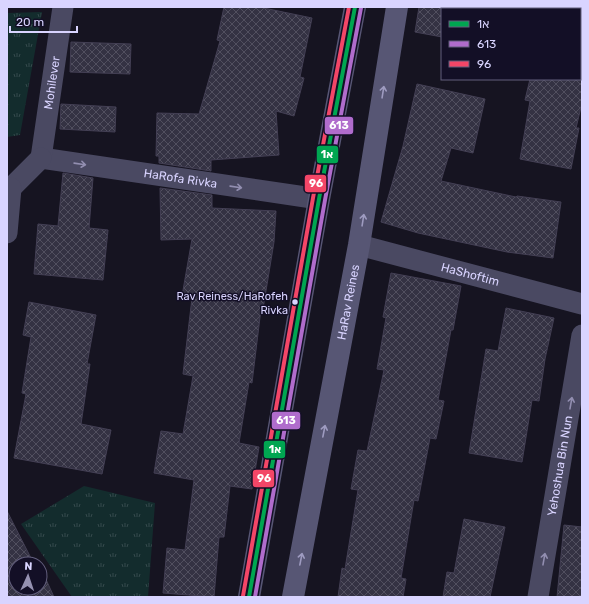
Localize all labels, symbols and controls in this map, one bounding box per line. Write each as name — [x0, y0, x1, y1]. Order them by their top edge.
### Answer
scale bar — [10, 8, 77, 34]
legend — [441, 8, 581, 80]
text: 20 m — [16, 15, 44, 29]
text: 1א — [477, 17, 489, 31]
text: 613 — [477, 37, 496, 51]
street label: Mohilever — [41, 55, 63, 110]
text: 96 — [477, 57, 491, 71]
one-way arrow — [379, 86, 387, 99]
line badge: 613 — [324, 116, 354, 135]
text: 613 — [329, 119, 349, 132]
line badge: 1א — [316, 145, 339, 164]
text: 1א — [321, 148, 333, 161]
one-way arrow — [73, 160, 86, 168]
street label: HaRofa Rivka — [143, 166, 218, 191]
line badge: 96 — [304, 174, 327, 193]
text: 96 — [309, 177, 323, 190]
one-way arrow — [229, 183, 242, 191]
one-way arrow — [359, 214, 367, 227]
street label: HaShoftim — [440, 260, 501, 289]
street label: HaRav Reines — [334, 263, 362, 341]
place label: Rav Reiness/HaRofeh Rivka — [176, 290, 288, 317]
marker: Rav Reiness/HaRofeh Rivka — [290, 297, 300, 307]
one-way arrow — [567, 397, 575, 410]
line badge: 613 — [271, 411, 301, 430]
text: 613 — [276, 414, 296, 427]
street label: Yehoshua Bin Nun — [545, 414, 575, 517]
one-way arrow — [321, 425, 329, 438]
line badge: 1א — [263, 440, 286, 459]
text: 1א — [269, 443, 281, 456]
line badge: 96 — [252, 469, 275, 488]
text: 96 — [257, 472, 271, 485]
one-way arrow — [541, 552, 549, 565]
one-way arrow — [297, 553, 305, 566]
north arrow — [8, 556, 48, 596]
text: N — [24, 560, 33, 573]

